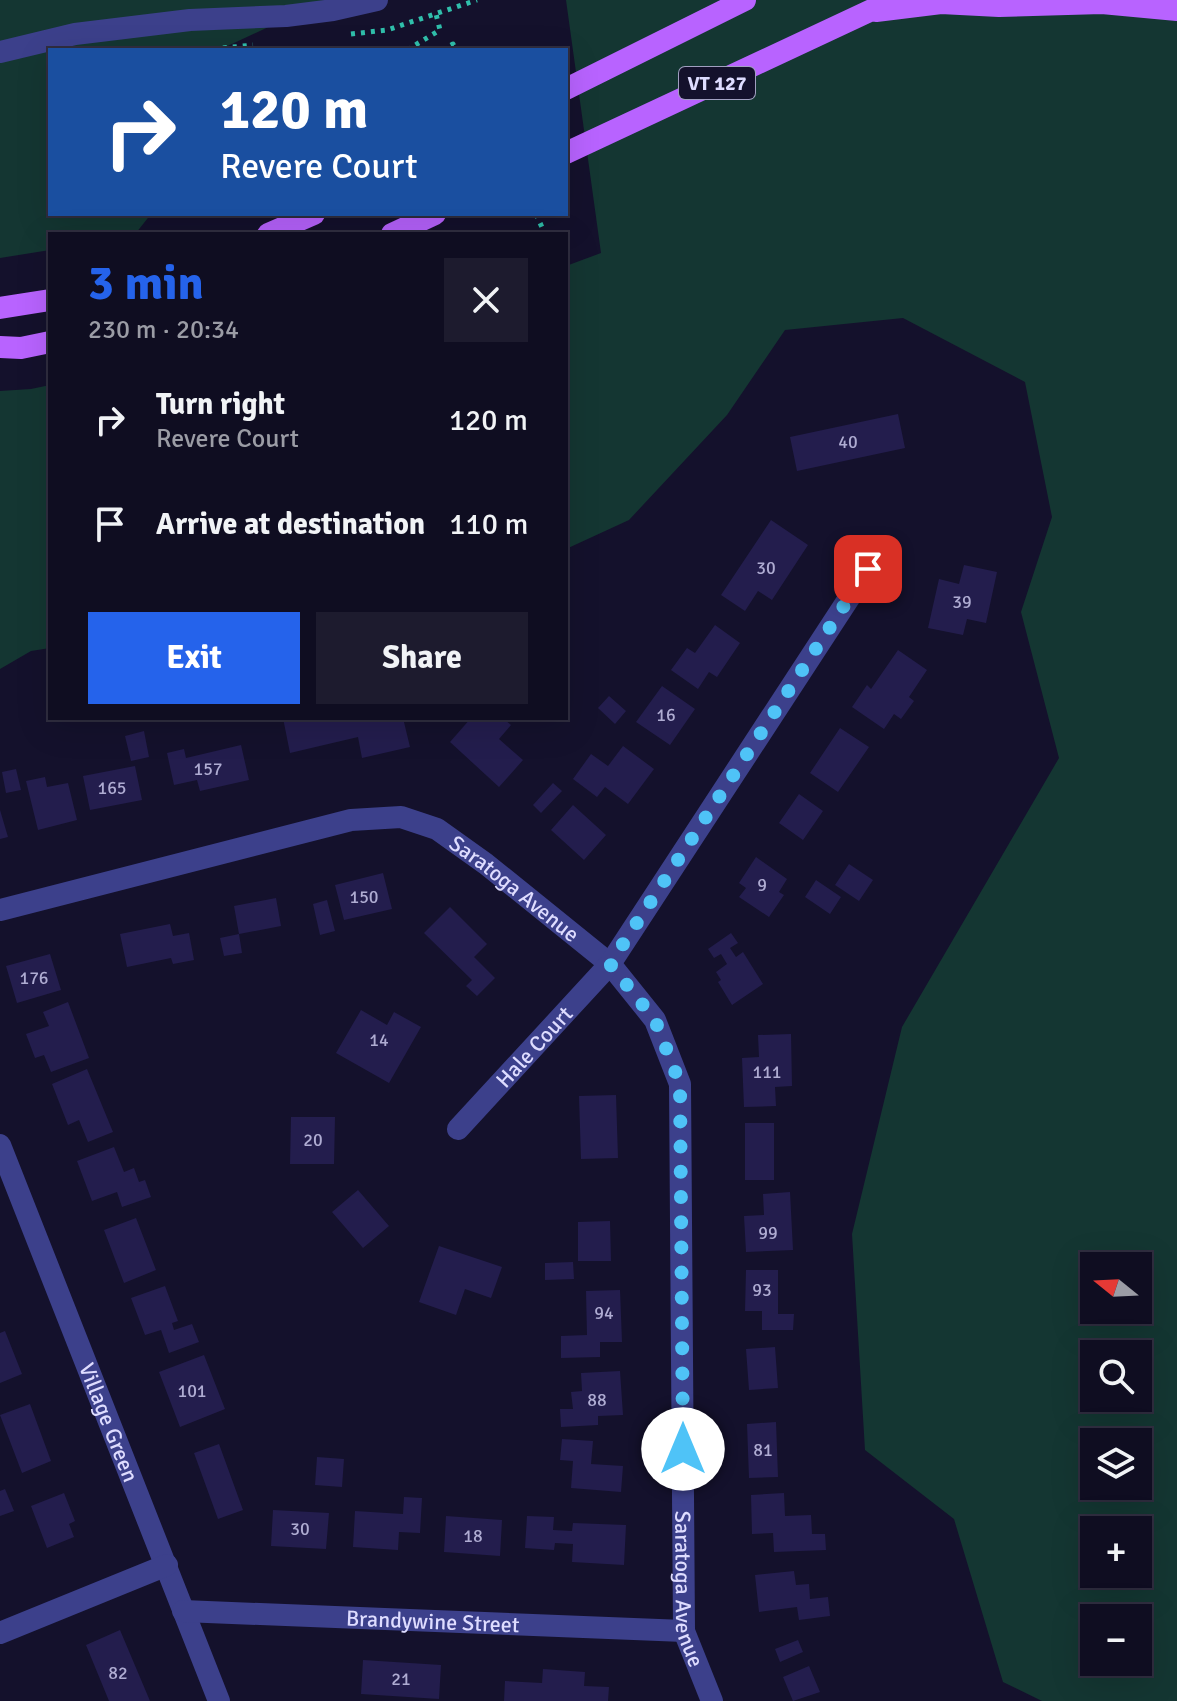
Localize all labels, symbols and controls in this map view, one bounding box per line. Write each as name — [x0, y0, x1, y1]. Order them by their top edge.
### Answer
road number: VT 127 — [679, 67, 755, 99]
text: 120 m — [220, 75, 368, 144]
icon: right — [88, 80, 192, 184]
text: Revere Court — [220, 144, 418, 189]
text: 3 min — [88, 254, 204, 313]
button: close — [444, 258, 528, 342]
text: 230 m · 20:34 — [88, 314, 239, 346]
text: Turn right — [156, 386, 285, 423]
icon: right — [88, 398, 132, 442]
text: 120 m — [449, 402, 528, 439]
text: Revere Court — [156, 423, 299, 455]
house number: 40 — [838, 431, 858, 453]
icon: arrive — [88, 502, 132, 546]
text: Arrive at destination — [156, 506, 425, 543]
text: 110 m — [449, 506, 528, 543]
pin — [834, 535, 902, 603]
icon: arrive — [846, 547, 890, 591]
house number: 30 — [756, 557, 776, 579]
house number: 39 — [952, 591, 972, 613]
button: Exit — [88, 612, 300, 704]
button: Share — [316, 612, 528, 704]
house number: 16 — [656, 704, 676, 726]
house number: 157 — [193, 758, 223, 780]
house number: 165 — [97, 777, 127, 799]
street label: Saratoga Avenue — [444, 829, 585, 947]
house number: 9 — [757, 874, 767, 896]
house number: 150 — [349, 886, 379, 908]
house number: 176 — [19, 967, 49, 989]
street label: Hale Court — [490, 1000, 578, 1093]
house number: 14 — [369, 1029, 389, 1051]
house number: 111 — [752, 1061, 782, 1083]
house number: 20 — [303, 1129, 323, 1151]
house number: 99 — [758, 1222, 778, 1244]
north arrow — [1080, 1252, 1152, 1324]
map controls — [1080, 1252, 1152, 1676]
house number: 93 — [752, 1279, 772, 1301]
house number: 94 — [594, 1302, 614, 1324]
button: search — [1080, 1340, 1152, 1412]
street label: Village Green — [74, 1359, 145, 1486]
house number: 101 — [177, 1380, 207, 1402]
house number: 88 — [587, 1389, 607, 1411]
position arrow — [641, 1407, 725, 1491]
button: layers — [1080, 1428, 1152, 1500]
house number: 81 — [753, 1439, 773, 1461]
street label: Saratoga Avenue — [670, 1511, 710, 1671]
button: + — [1080, 1516, 1152, 1588]
house number: 30 — [290, 1518, 310, 1540]
house number: 18 — [463, 1525, 483, 1547]
street label: Brandywine Street — [346, 1604, 520, 1638]
button: − — [1080, 1604, 1152, 1676]
house number: 82 — [108, 1662, 128, 1684]
house number: 21 — [391, 1668, 411, 1690]

